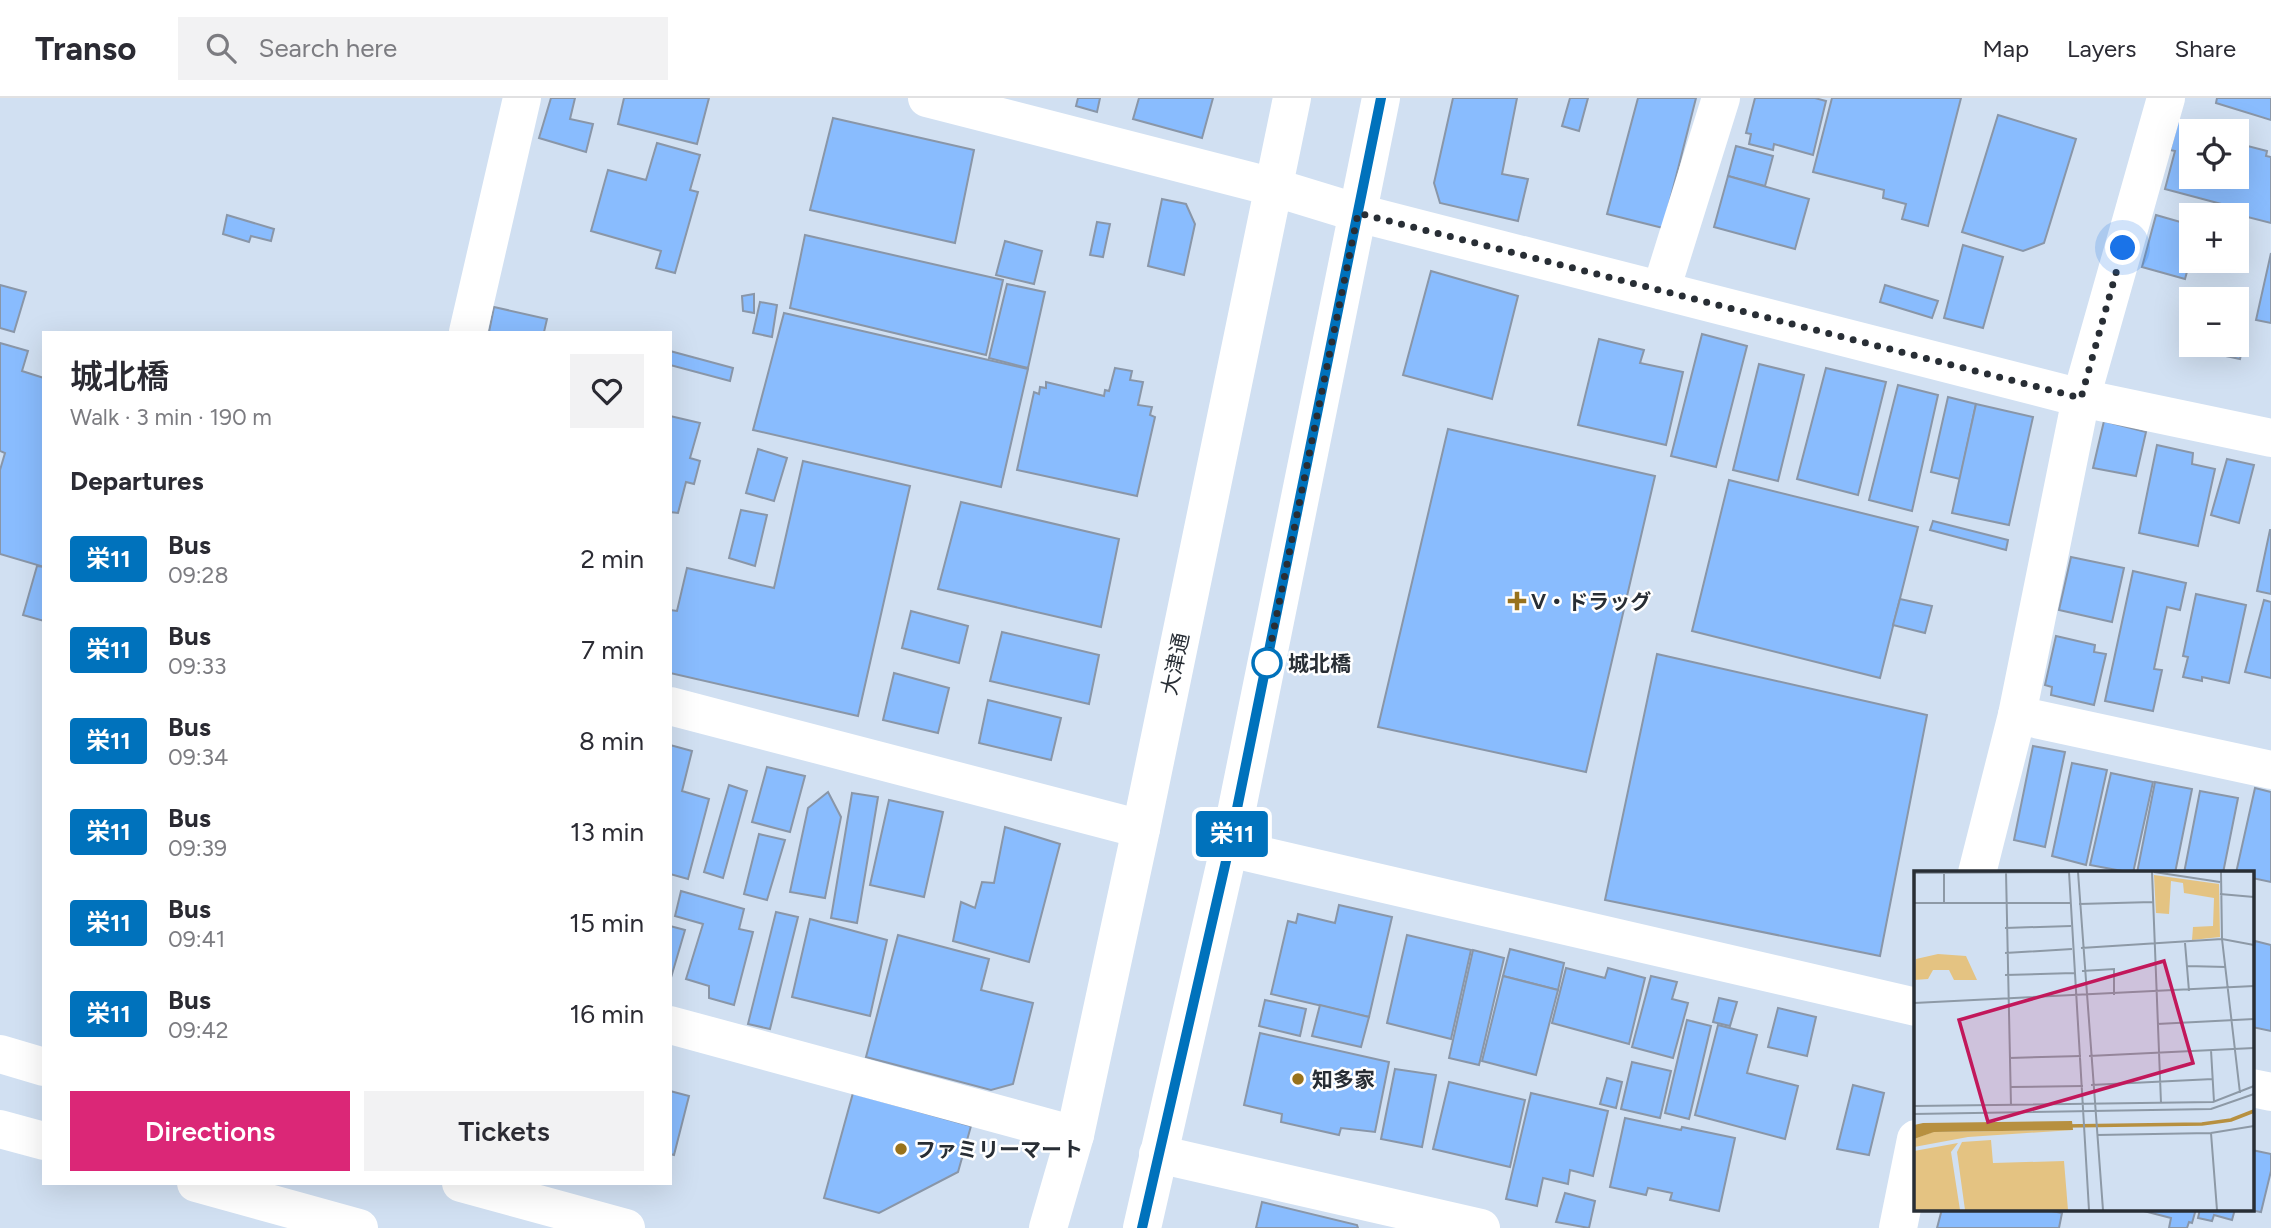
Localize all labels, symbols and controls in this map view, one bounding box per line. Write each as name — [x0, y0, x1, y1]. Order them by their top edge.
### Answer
search box — [178, 17, 668, 80]
text: Transo — [35, 29, 136, 68]
icon: search — [202, 29, 240, 67]
text: Search here — [258, 32, 397, 64]
text: Map — [1982, 34, 2029, 63]
text: Layers — [2067, 34, 2136, 63]
text: Share — [2174, 34, 2236, 63]
map controls — [2179, 119, 2249, 357]
button: locate — [2179, 119, 2249, 189]
button: + — [2179, 203, 2249, 273]
your location — [2105, 230, 2140, 265]
button: − — [2179, 287, 2249, 357]
button: heart — [570, 354, 644, 428]
text: 城北橋 — [70, 357, 169, 396]
text: Walk · 3 min · 190 m — [70, 403, 272, 431]
text: Departures — [70, 465, 204, 497]
text: Bus — [168, 529, 211, 561]
text: 2 min — [580, 543, 644, 575]
text: 栄11 — [86, 544, 131, 573]
text: 09:28 — [168, 561, 229, 589]
place label: V・ドラッグ — [1531, 589, 1651, 614]
marker: V・ドラッグ — [1509, 593, 1525, 609]
text: Bus — [168, 620, 211, 652]
street label: 大津通 — [1156, 631, 1194, 697]
text: 7 min — [581, 634, 644, 666]
text: 栄11 — [86, 635, 131, 664]
marker: 城北橋 — [1252, 648, 1282, 678]
place label: 城北橋 — [1288, 651, 1351, 676]
text: 09:33 — [168, 652, 227, 680]
text: Bus — [168, 711, 211, 743]
text: 8 min — [579, 725, 644, 757]
text: 栄11 — [86, 726, 131, 755]
text: 09:34 — [168, 743, 228, 771]
text: Bus — [168, 802, 211, 834]
line badge: 栄11 — [1192, 811, 1272, 857]
text: 13 min — [570, 816, 644, 848]
text: 栄11 — [86, 817, 131, 846]
text: 栄11 — [1210, 819, 1254, 848]
text: 09:39 — [168, 834, 227, 862]
inset map — [1914, 871, 2254, 1210]
text: Bus — [168, 893, 211, 925]
text: 15 min — [569, 907, 644, 939]
text: 栄11 — [86, 908, 131, 937]
text: 09:41 — [168, 925, 225, 953]
text: Bus — [168, 984, 211, 1016]
text: 16 min — [569, 998, 644, 1030]
text: 栄11 — [86, 999, 131, 1028]
text: 09:42 — [168, 1016, 229, 1044]
place label: 知多家 — [1312, 1067, 1375, 1092]
marker: 知多家 — [1290, 1071, 1306, 1087]
button: Directions — [70, 1091, 350, 1171]
button: Tickets — [364, 1091, 644, 1171]
place label: ファミリーマート — [915, 1137, 1083, 1162]
marker: ファミリーマート — [893, 1141, 909, 1157]

